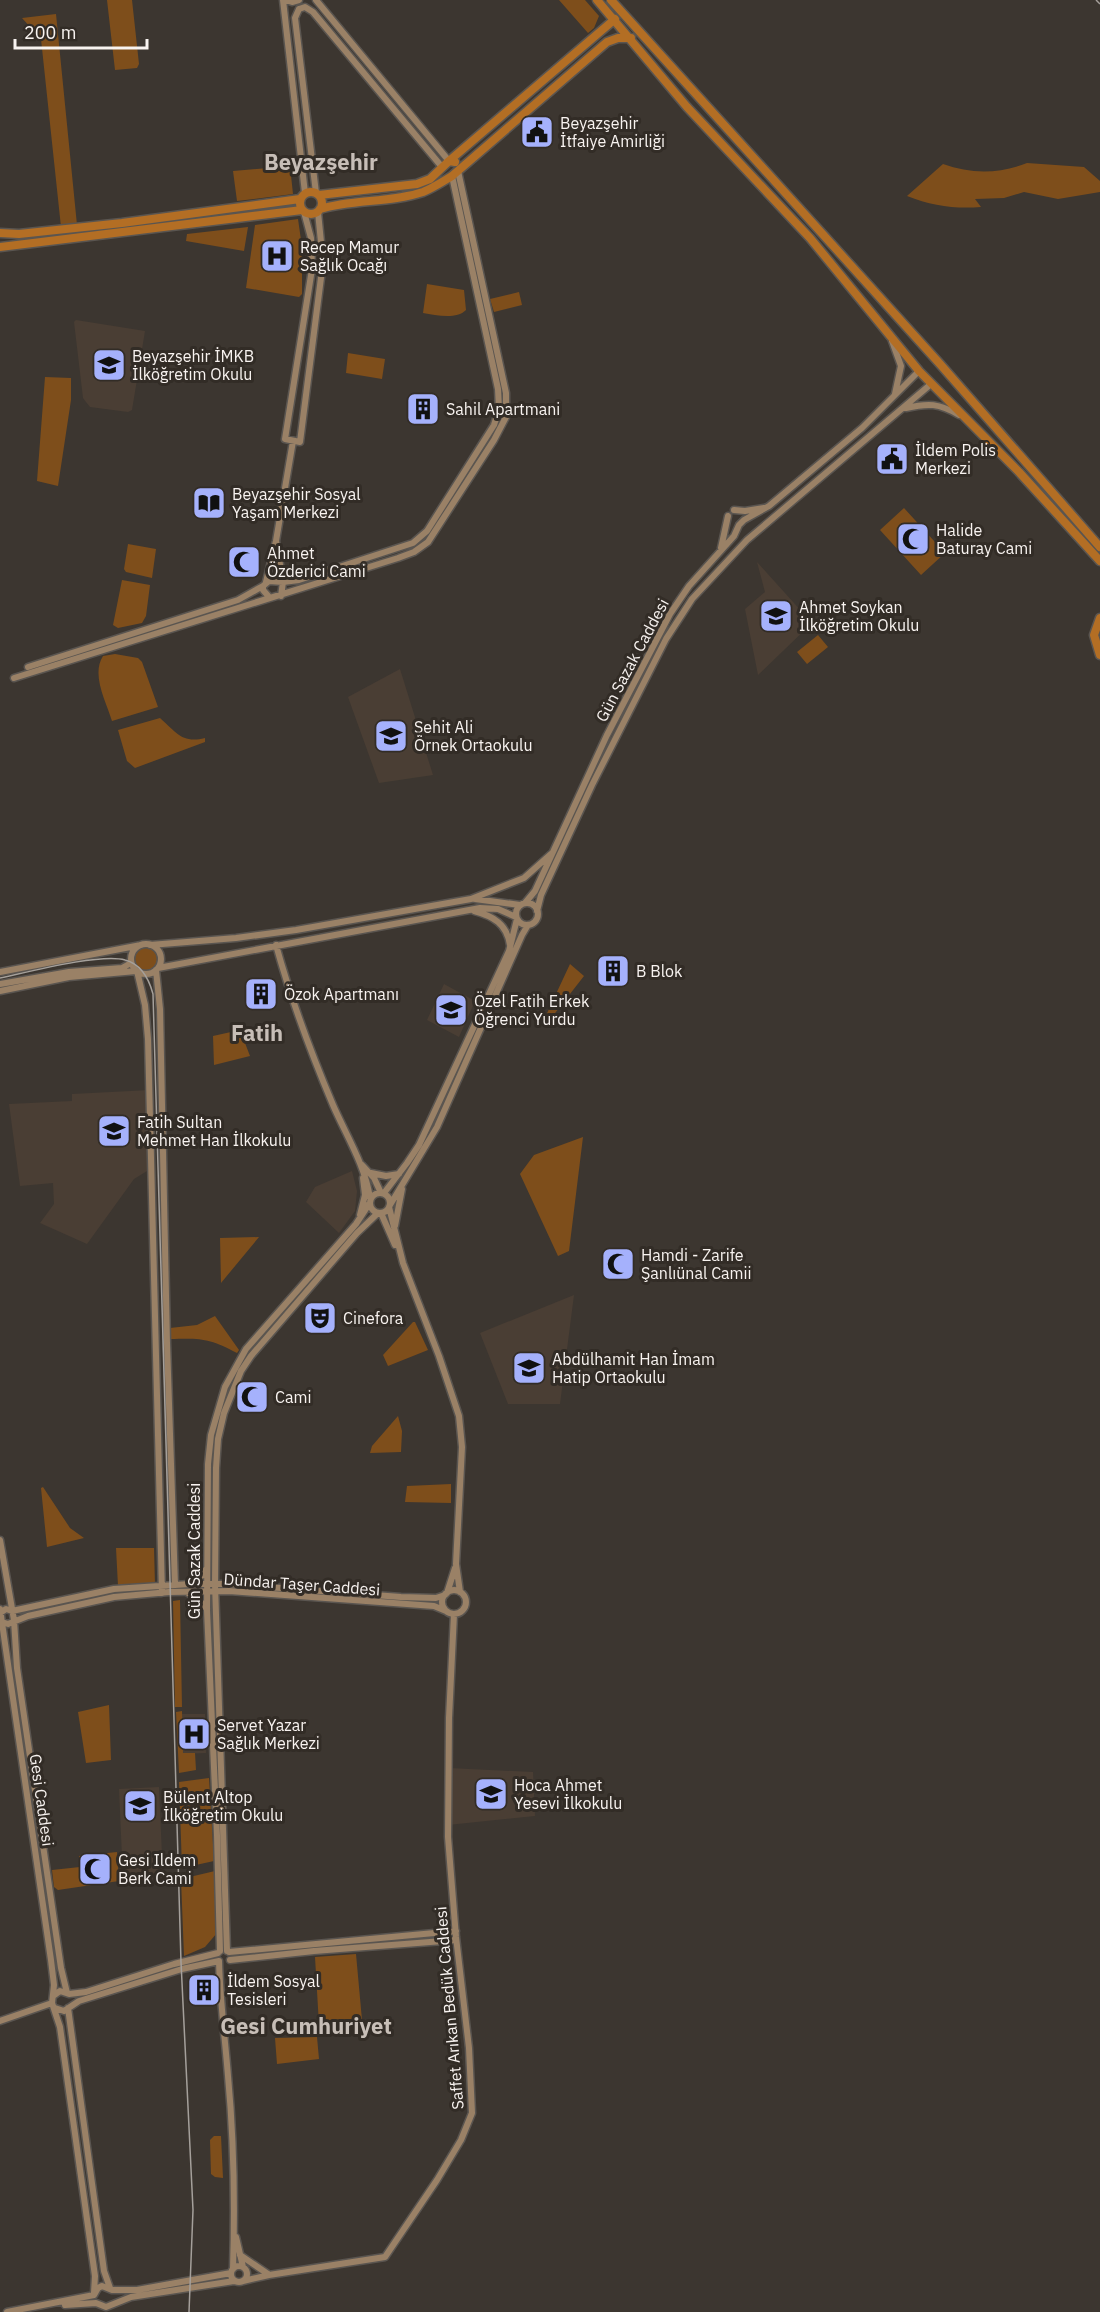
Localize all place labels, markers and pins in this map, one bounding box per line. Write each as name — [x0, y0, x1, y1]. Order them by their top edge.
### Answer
place label: Beyazşehir İtfaiye Amirliği — [560, 113, 665, 151]
public building icon: Beyazşehir İtfaiye Amirliği — [519, 114, 555, 150]
place label: Recep Mamur Sağlık Ocağı — [300, 237, 399, 275]
hospital icon: Recep Mamur Sağlık Ocağı — [259, 238, 295, 274]
place label: Beyazşehir İMKB İlköğretim Okulu — [132, 346, 254, 384]
school or university icon: Beyazşehir İMKB İlköğretim Okulu — [91, 347, 127, 383]
building icon: Sahil Apartmani — [405, 391, 441, 427]
place label: Sahil Apartmani — [446, 399, 560, 419]
place label: İldem Polis Merkezi — [915, 440, 996, 478]
public building icon: İldem Polis Merkezi — [874, 441, 910, 477]
place label: Beyazşehir Sosyal Yaşam Merkezi — [232, 484, 361, 522]
library icon: Beyazşehir Sosyal Yaşam Merkezi — [191, 485, 227, 521]
place label: Halide Baturay Cami — [936, 520, 1032, 558]
mosque icon: Halide Baturay Cami — [895, 521, 931, 557]
place label: Ahmet Özderici Cami — [267, 543, 366, 581]
mosque icon: Ahmet Özderici Cami — [226, 544, 262, 580]
place label: Ahmet Soykan İlköğretim Okulu — [799, 597, 919, 635]
school or university icon: Ahmet Soykan İlköğretim Okulu — [758, 598, 794, 634]
place label: Şehit Ali Örnek Ortaokulu — [414, 717, 532, 755]
school or university icon: Şehit Ali Örnek Ortaokulu — [373, 718, 409, 754]
building icon: B Blok — [595, 953, 631, 989]
place label: B Blok — [636, 961, 683, 981]
building icon: Özok Apartmanı — [243, 976, 279, 1012]
place label: Özok Apartmanı — [284, 984, 399, 1004]
place label: Özel Fatih Erkek Öğrenci Yurdu — [474, 991, 590, 1029]
school or university icon: Özel Fatih Erkek Öğrenci Yurdu — [433, 992, 469, 1028]
place label: Fatih Sultan Mehmet Han İlkokulu — [137, 1112, 291, 1150]
school or university icon: Fatih Sultan Mehmet Han İlkokulu — [96, 1113, 132, 1149]
place label: Hamdi - Zarife Şanlıünal Camii — [641, 1245, 752, 1283]
mosque icon: Hamdi - Zarife Şanlıünal Camii — [600, 1246, 636, 1282]
theatre icon: Cinefora — [302, 1300, 338, 1336]
place label: Cinefora — [343, 1308, 404, 1328]
place label: Abdülhamit Han İmam Hatip Ortaokulu — [552, 1349, 715, 1387]
school or university icon: Abdülhamit Han İmam Hatip Ortaokulu — [511, 1350, 547, 1386]
mosque icon: Cami — [234, 1379, 270, 1415]
place label: Cami — [275, 1387, 311, 1407]
place label: Servet Yazar Sağlık Merkezi — [217, 1715, 320, 1753]
hospital icon: Servet Yazar Sağlık Merkezi — [176, 1716, 212, 1752]
place label: Hoca Ahmet Yesevi İlkokulu — [514, 1775, 622, 1813]
school or university icon: Hoca Ahmet Yesevi İlkokulu — [473, 1776, 509, 1812]
place label: Bülent Altop İlköğretim Okulu — [163, 1787, 283, 1825]
school or university icon: Bülent Altop İlköğretim Okulu — [122, 1788, 158, 1824]
place label: Gesi Ildem Berk Cami — [118, 1850, 196, 1888]
mosque icon: Gesi Ildem Berk Cami — [77, 1851, 113, 1887]
place label: İldem Sosyal Tesisleri — [227, 1971, 320, 2009]
building icon: İldem Sosyal Tesisleri — [186, 1972, 222, 2008]

